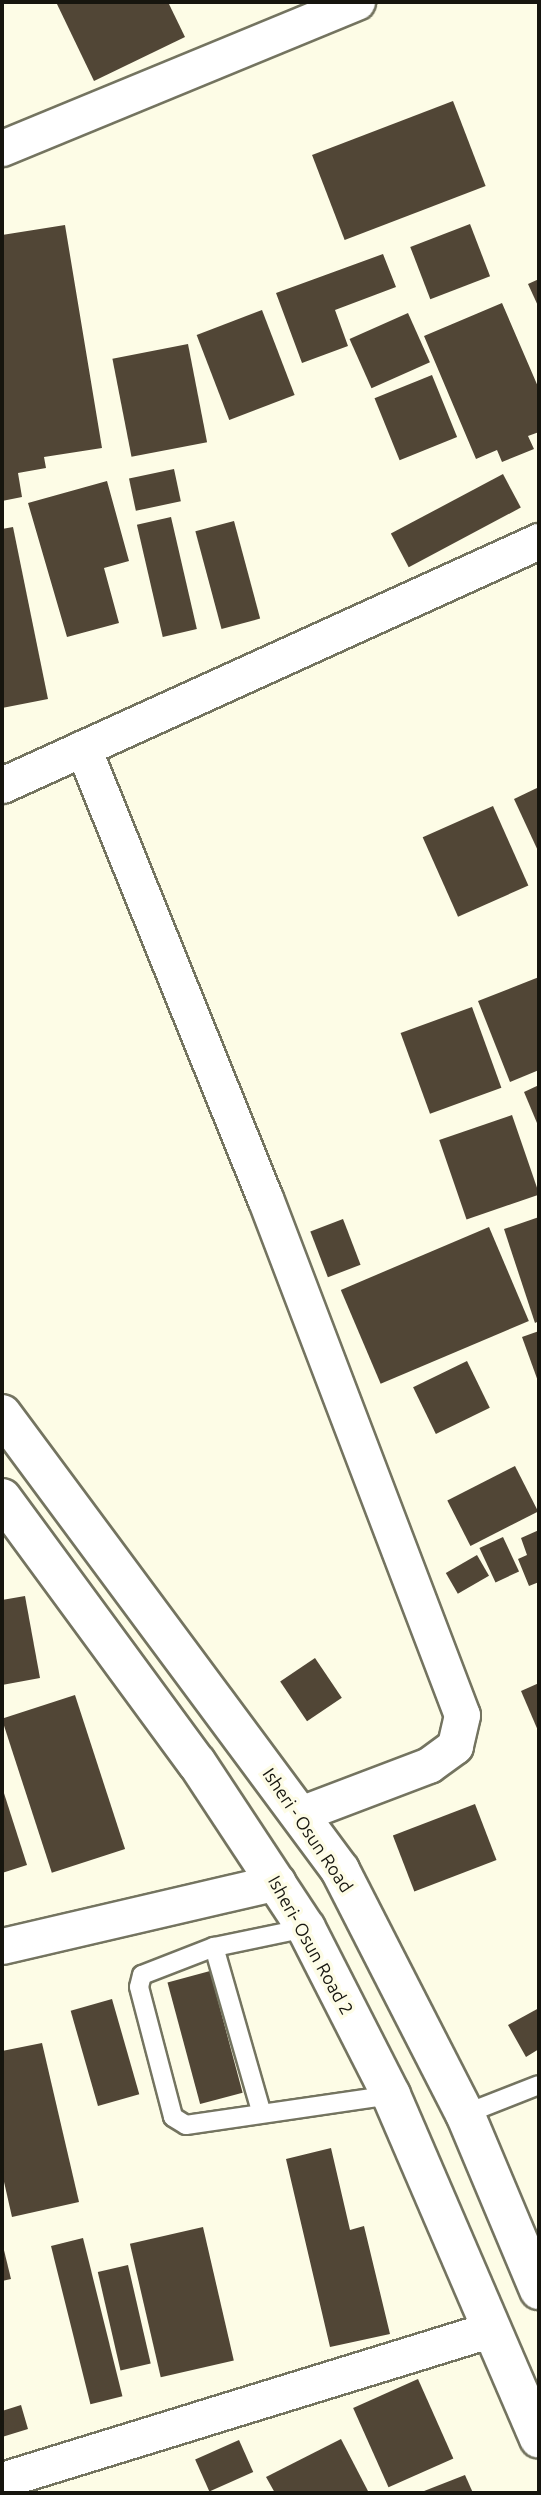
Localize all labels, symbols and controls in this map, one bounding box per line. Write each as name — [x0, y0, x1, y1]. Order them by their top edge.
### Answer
street label: Isheri - Osun Road — [258, 1764, 358, 1896]
street label: Isheri- Osun Road 2 — [264, 1872, 358, 2018]

